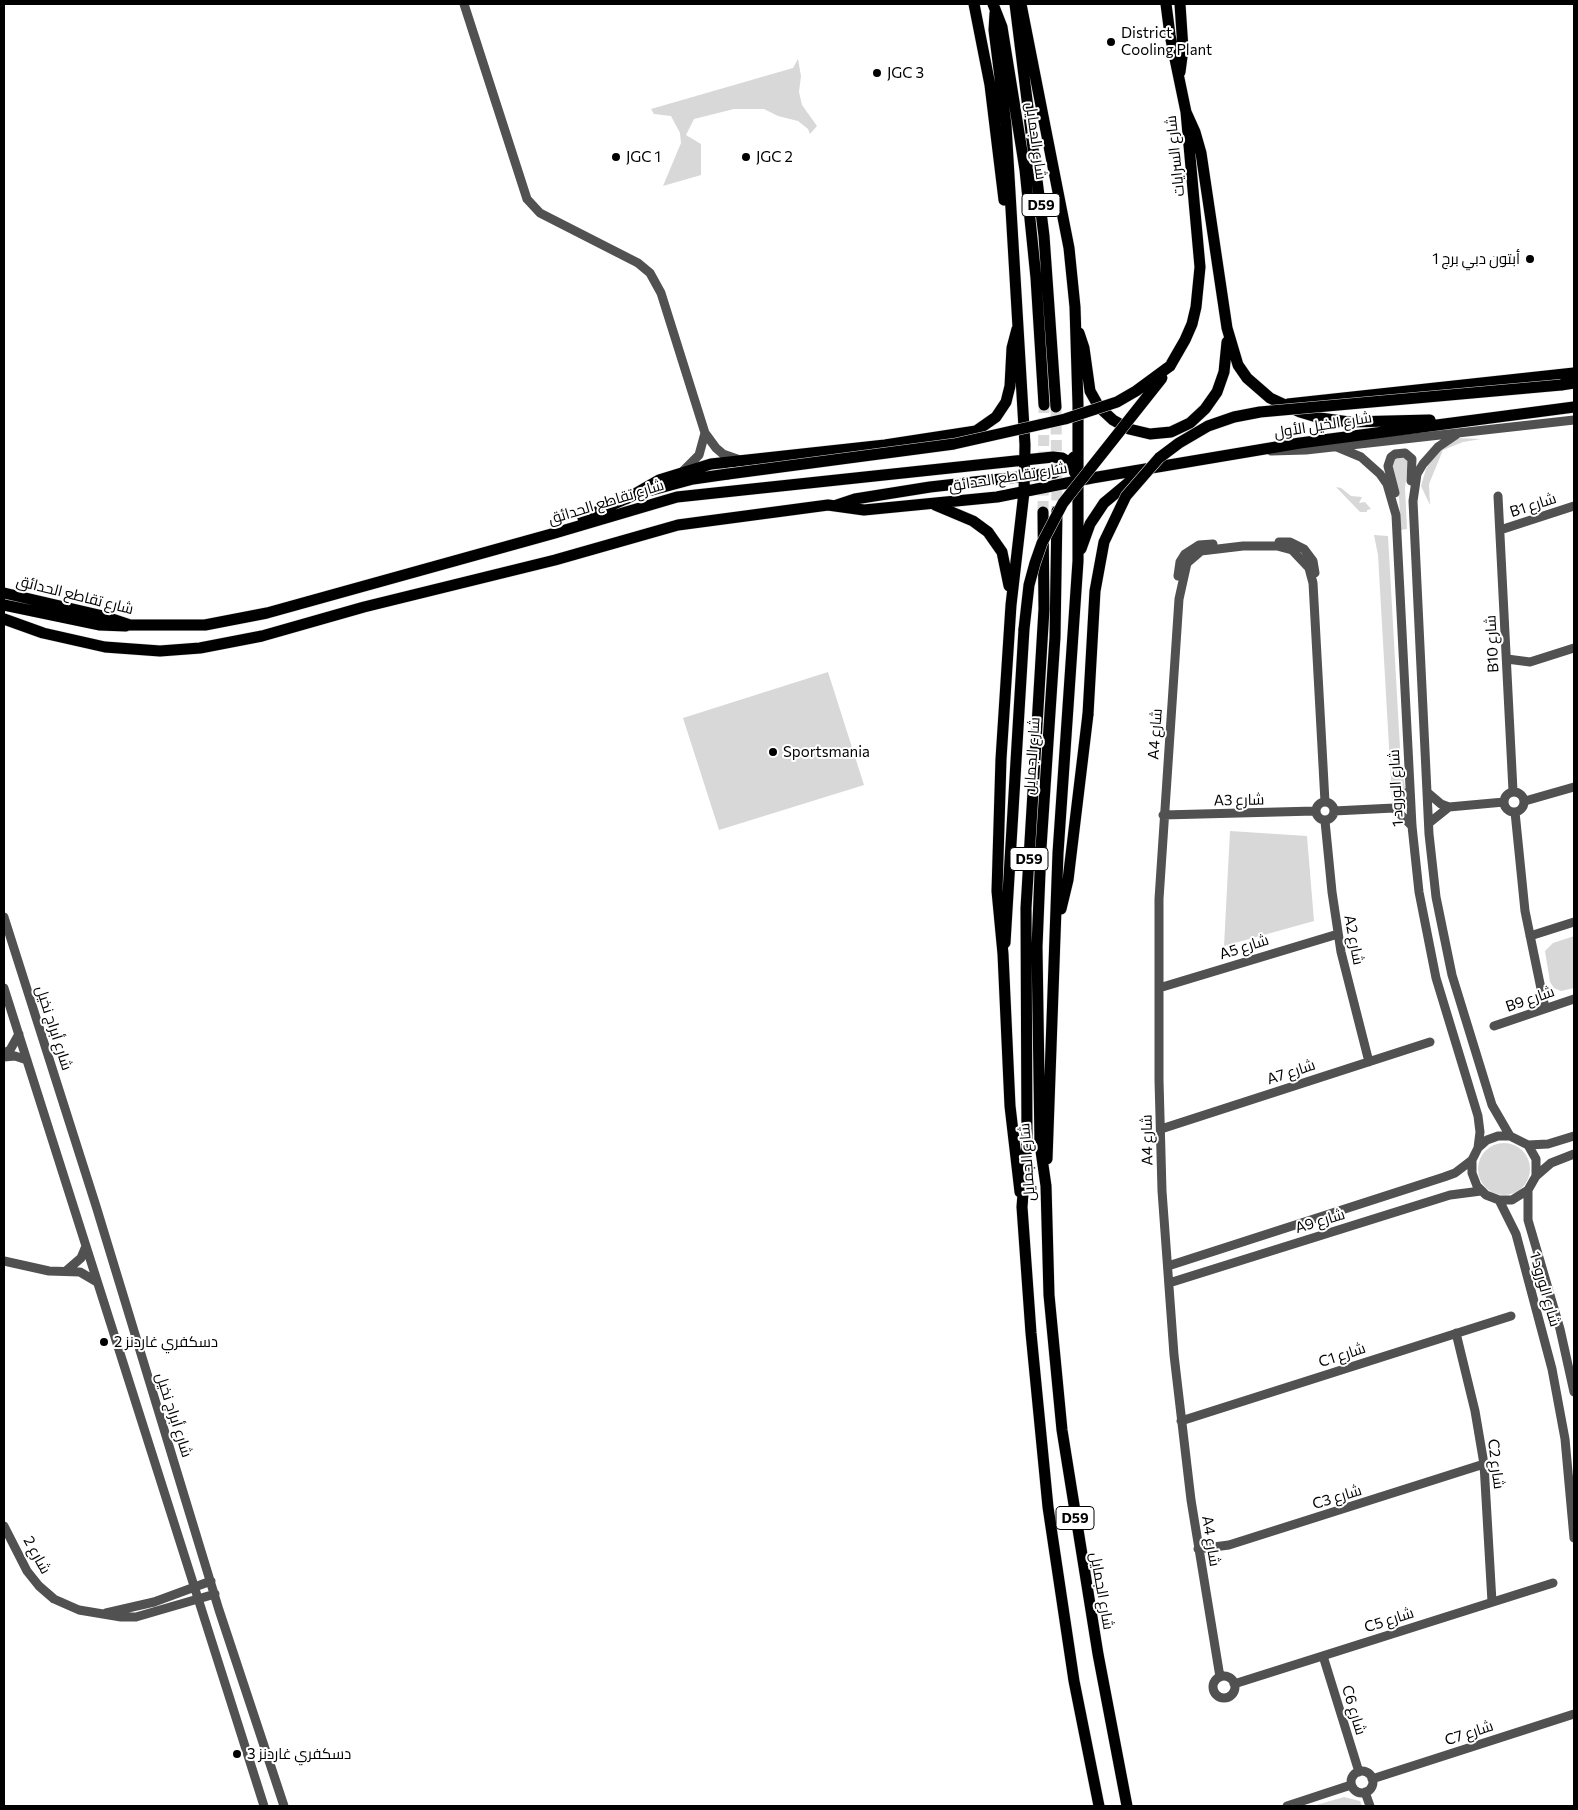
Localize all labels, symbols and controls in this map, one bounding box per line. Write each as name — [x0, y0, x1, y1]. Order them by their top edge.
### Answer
place label: District Cooling Plant — [1121, 24, 1212, 59]
marker: District Cooling Plant — [1105, 36, 1117, 48]
place label: JGC 3 — [887, 64, 924, 82]
marker: JGC 3 — [871, 67, 883, 79]
street label: شارع الجمايل — [1022, 101, 1050, 181]
street label: شارع السرايات — [1162, 115, 1188, 197]
place label: JGC 1 — [626, 148, 661, 166]
place label: JGC 2 — [756, 148, 793, 166]
marker: JGC 1 — [610, 151, 622, 163]
marker: JGC 2 — [740, 151, 752, 163]
road number: D59 — [1022, 194, 1060, 216]
place label: أبتون دبي برج 1 — [1432, 250, 1520, 268]
marker: أبتون دبي برج 1 — [1524, 253, 1536, 265]
street label: شارع الخيل الأول — [1273, 408, 1373, 442]
street label: شارع تقاطع الحدائق — [947, 459, 1069, 495]
street label: شارع تقاطع الحدائق — [546, 476, 666, 528]
street label: B1 شارع — [1507, 489, 1559, 521]
street label: شارع تقاطع الحدائق — [15, 572, 135, 618]
street label: B10 شارع — [1481, 615, 1503, 673]
street label: A4 شارع — [1144, 708, 1166, 760]
street label: شارع الجمايل — [1020, 716, 1044, 796]
place label: Sportsmania — [783, 743, 870, 761]
marker: Sportsmania — [767, 746, 779, 758]
street label: شارع الورود 1 — [1385, 749, 1407, 827]
street label: A3 شارع — [1213, 791, 1265, 809]
road number: D59 — [1010, 848, 1048, 871]
street label: A2 شارع — [1340, 913, 1368, 967]
street label: A5 شارع — [1217, 931, 1271, 963]
street label: B9 شارع — [1503, 982, 1557, 1016]
street label: شارع أبراج نخيل — [32, 983, 76, 1073]
street label: A7 شارع — [1264, 1056, 1318, 1088]
street label: A4 شارع — [1138, 1114, 1156, 1166]
street label: شارع الجمايل — [1015, 1122, 1039, 1202]
street label: A9 شارع — [1293, 1205, 1347, 1237]
street label: شارع الورود 1 — [1526, 1249, 1564, 1329]
place label: دسكفري غاردنز 2 — [114, 1333, 218, 1351]
marker: دسكفري غاردنز 2 — [98, 1336, 110, 1348]
street label: C1 شارع — [1316, 1339, 1368, 1371]
street label: شارع أبراج نخيل — [152, 1370, 196, 1460]
street label: C2 شارع — [1484, 1438, 1508, 1490]
street label: C3 شارع — [1310, 1481, 1364, 1513]
road number: D59 — [1056, 1506, 1094, 1530]
street label: A4 شارع — [1198, 1514, 1224, 1568]
street label: شارع 2 — [19, 1533, 55, 1577]
street label: شارع الجمايل — [1086, 1551, 1118, 1631]
street label: C5 شارع — [1362, 1604, 1416, 1636]
street label: C6 شارع — [1338, 1683, 1370, 1737]
street label: C7 شارع — [1442, 1717, 1496, 1749]
place label: دسكفري غاردنز 3 — [247, 1745, 351, 1763]
marker: دسكفري غاردنز 3 — [231, 1748, 243, 1760]

